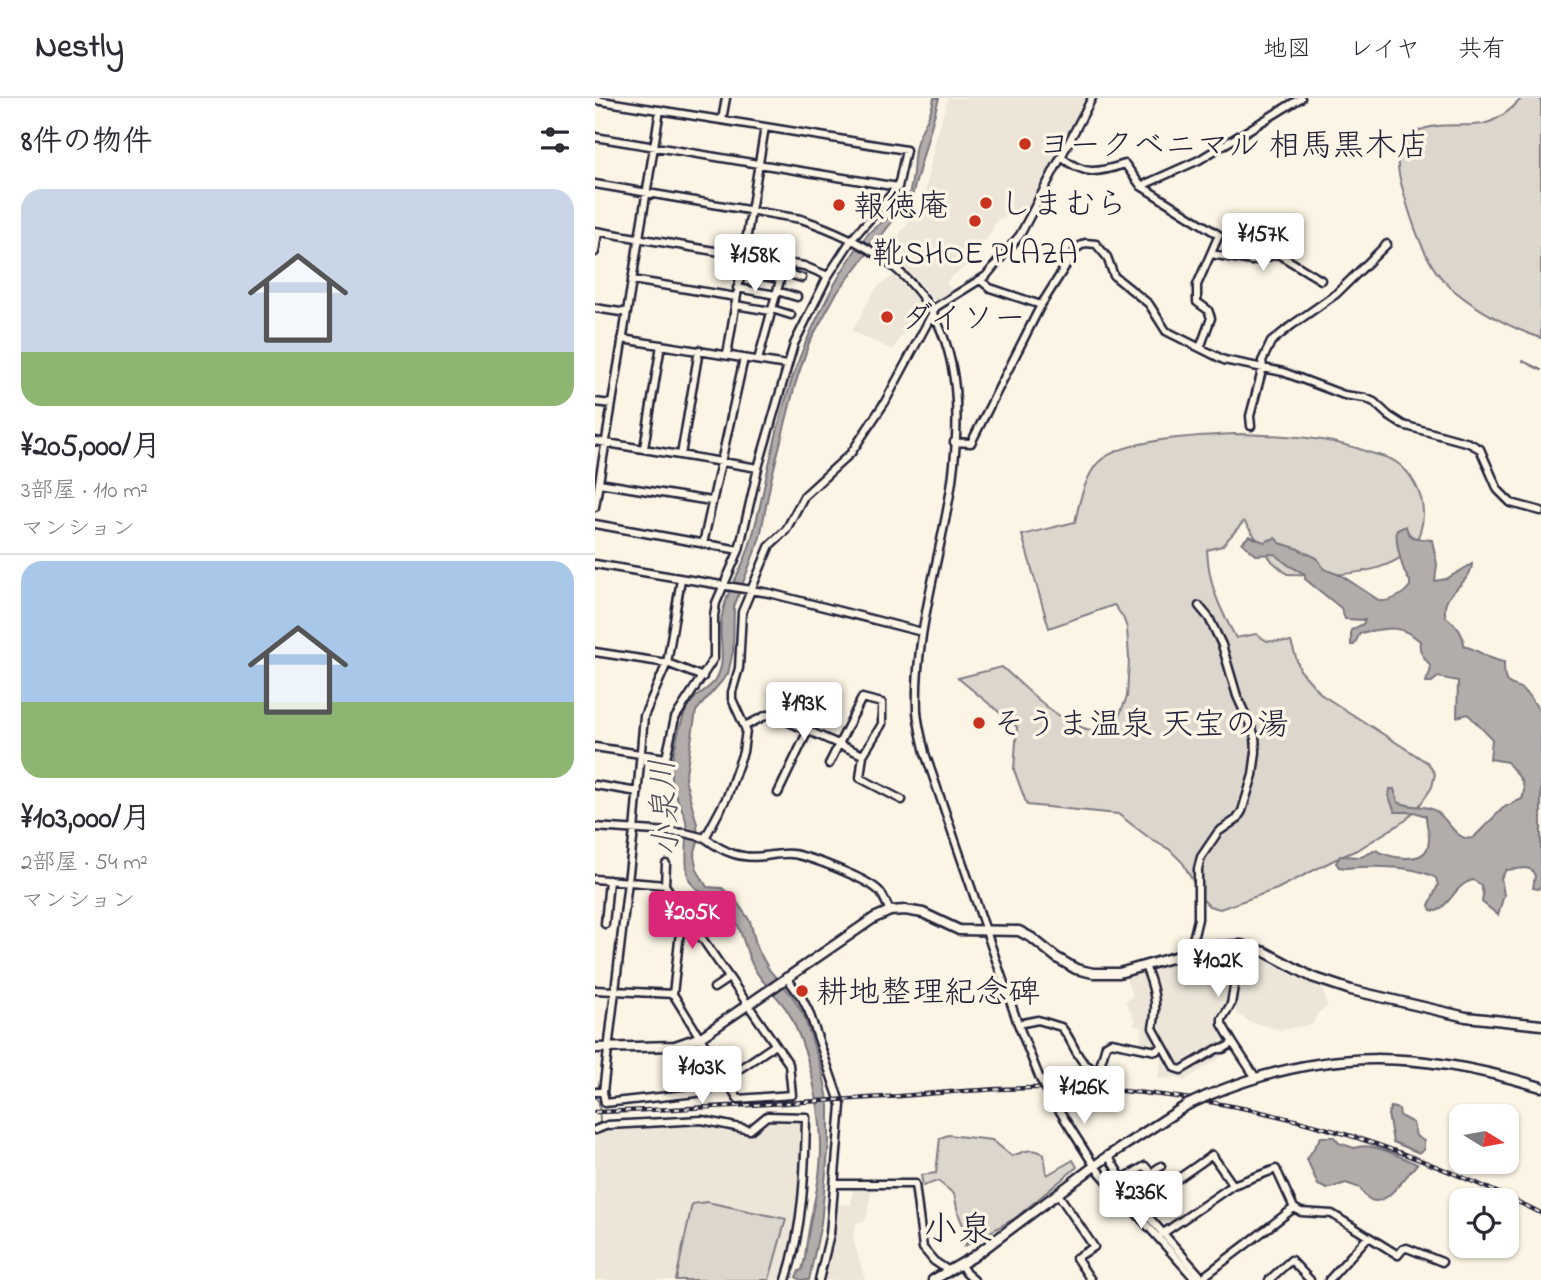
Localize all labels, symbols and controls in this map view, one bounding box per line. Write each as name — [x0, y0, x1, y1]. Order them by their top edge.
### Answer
text: Nestly — [35, 24, 124, 72]
text: 地図 — [1263, 33, 1311, 68]
text: レイヤ — [1349, 33, 1420, 68]
text: 共有 — [1458, 33, 1506, 68]
text: 8件の物件 — [21, 121, 152, 165]
icon: filters — [536, 121, 574, 159]
place label: ヨークベニマル 相馬黒木店 — [1039, 124, 1428, 171]
marker: ヨークベニマル 相馬黒木店 — [1017, 136, 1033, 152]
place label: しまむら — [1000, 183, 1128, 230]
place label: 報徳庵 — [853, 185, 949, 232]
marker: しまむら — [978, 195, 994, 211]
marker: 報徳庵 — [831, 197, 847, 213]
marker: 靴SHOE PLAZA — [967, 213, 983, 229]
pin: ¥157K — [1214, 214, 1312, 273]
text: ¥157K — [1238, 219, 1288, 252]
place label: 靴SHOE PLAZA — [872, 232, 1078, 279]
pin: ¥158K — [706, 234, 804, 294]
icon: home — [235, 235, 361, 361]
text: ¥158K — [730, 240, 780, 273]
place label: ダイソー — [901, 297, 1026, 344]
marker: ダイソー — [879, 309, 895, 325]
text: ¥205,000/月 — [21, 426, 161, 470]
text: 3部屋 · 110 m² — [21, 475, 148, 508]
text: マンション — [21, 513, 135, 546]
icon: home — [235, 607, 361, 733]
pin: ¥193K — [755, 682, 853, 742]
text: ¥193K — [782, 688, 826, 721]
place label: そうま温泉 天宝の湯 — [993, 703, 1289, 750]
marker: そうま温泉 天宝の湯 — [971, 715, 987, 731]
water label: 小泉川 — [640, 757, 694, 858]
text: ¥103,000/月 — [21, 798, 151, 842]
text: 2部屋 · 54 m² — [21, 847, 148, 880]
text: マンション — [21, 885, 135, 918]
pin: ¥205K — [643, 892, 741, 951]
text: ¥205K — [665, 897, 719, 930]
pin: ¥102K — [1169, 940, 1267, 999]
text: ¥102K — [1194, 945, 1242, 978]
place label: 耕地整理紀念碑 — [816, 971, 1040, 1018]
marker: 耕地整理紀念碑 — [794, 983, 810, 999]
pin: ¥103K — [653, 1046, 751, 1106]
text: ¥103K — [679, 1052, 725, 1085]
pin: ¥126K — [1035, 1066, 1133, 1126]
text: ¥126K — [1060, 1072, 1109, 1105]
north arrow — [1449, 1104, 1519, 1174]
map controls — [1449, 1104, 1519, 1258]
pin: ¥236K — [1092, 1172, 1190, 1231]
text: ¥236K — [1115, 1177, 1167, 1210]
button: locate — [1449, 1188, 1519, 1258]
district label: 小泉 — [923, 1206, 993, 1257]

